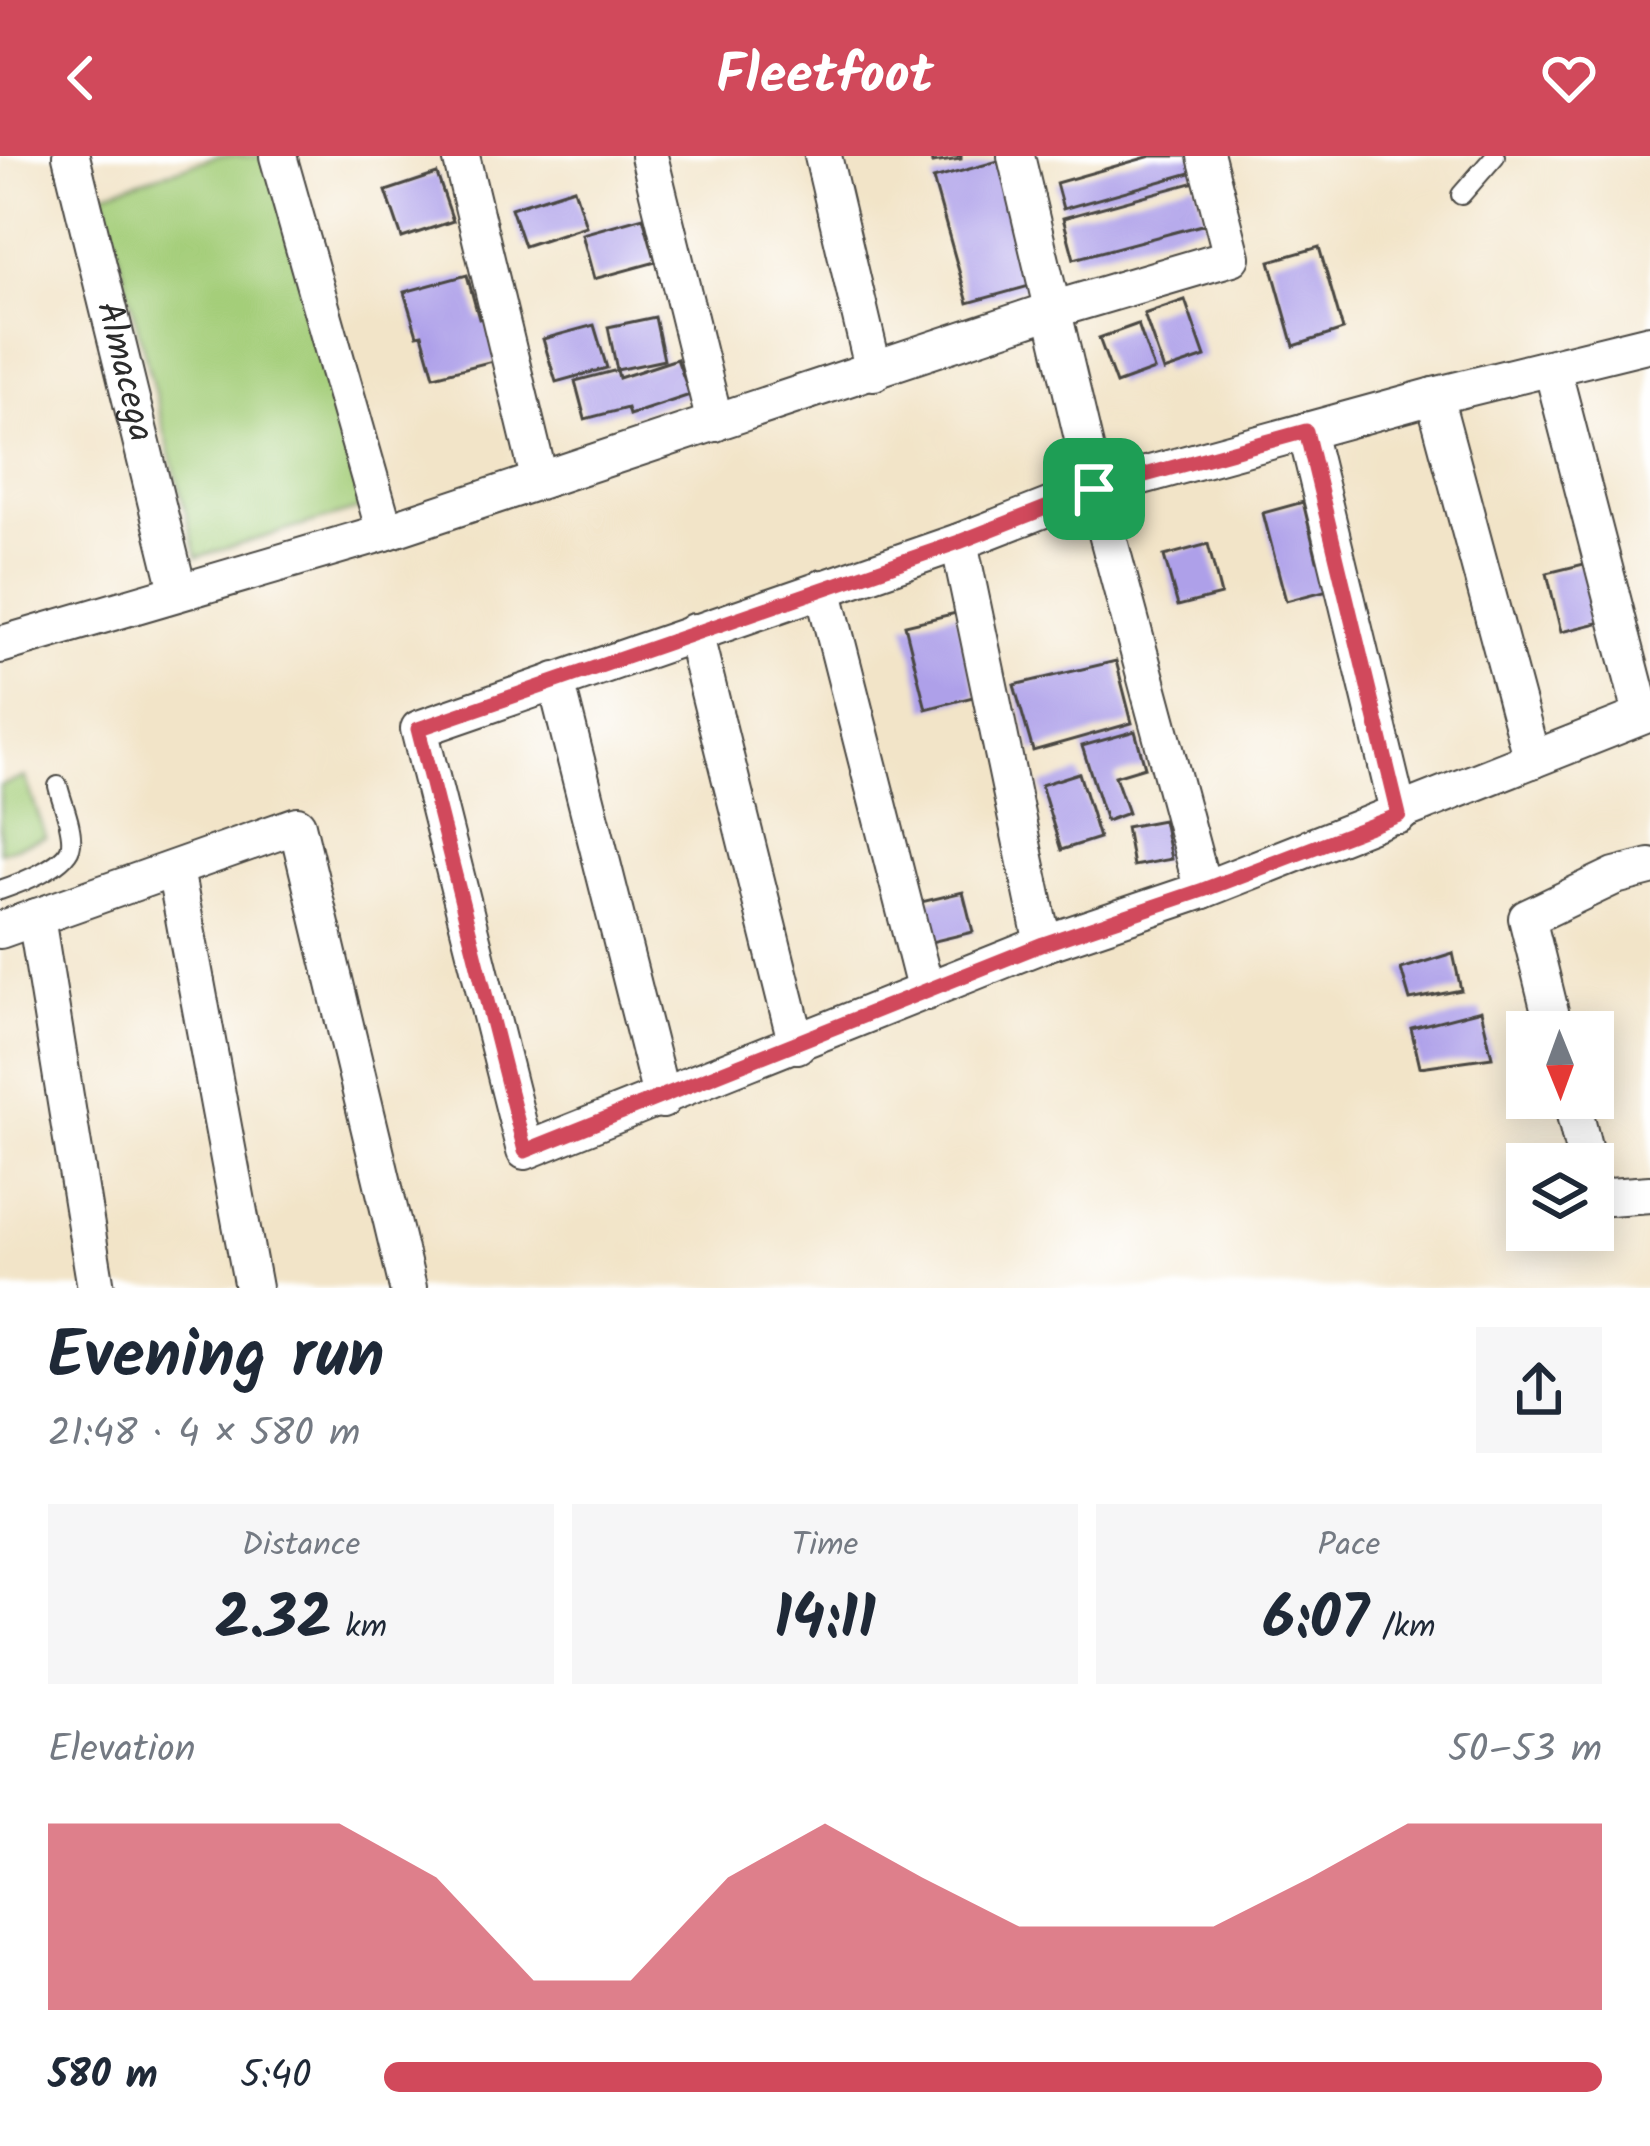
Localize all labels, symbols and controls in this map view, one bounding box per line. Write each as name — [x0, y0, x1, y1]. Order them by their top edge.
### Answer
text: Fleetfoot — [716, 35, 934, 121]
icon: back — [48, 45, 114, 111]
icon: heart — [1536, 45, 1602, 111]
street label: Almacega — [79, 296, 169, 448]
pin — [1043, 438, 1145, 540]
icon: arrive — [1061, 456, 1127, 522]
north arrow — [1506, 1011, 1614, 1119]
map controls — [1506, 1011, 1614, 1251]
button: layers — [1506, 1143, 1614, 1251]
text: Evening run — [48, 1306, 384, 1411]
button: share — [1476, 1327, 1602, 1453]
text: 21:48 · 4 × 580 m — [48, 1404, 360, 1466]
text: Distance — [242, 1520, 360, 1573]
text: Time — [792, 1520, 858, 1573]
text: Pace — [1318, 1520, 1380, 1573]
text: 2.32 — [215, 1573, 332, 1669]
text: 14:11 — [774, 1573, 876, 1669]
text: 6:07 — [1262, 1573, 1369, 1669]
text: km — [332, 1602, 387, 1655]
text: /km — [1369, 1602, 1436, 1655]
text: Elevation — [48, 1720, 196, 1782]
text: 50–53 m — [1448, 1720, 1602, 1782]
text: 580 m — [48, 2046, 158, 2108]
text: 5:40 — [240, 2046, 312, 2108]

